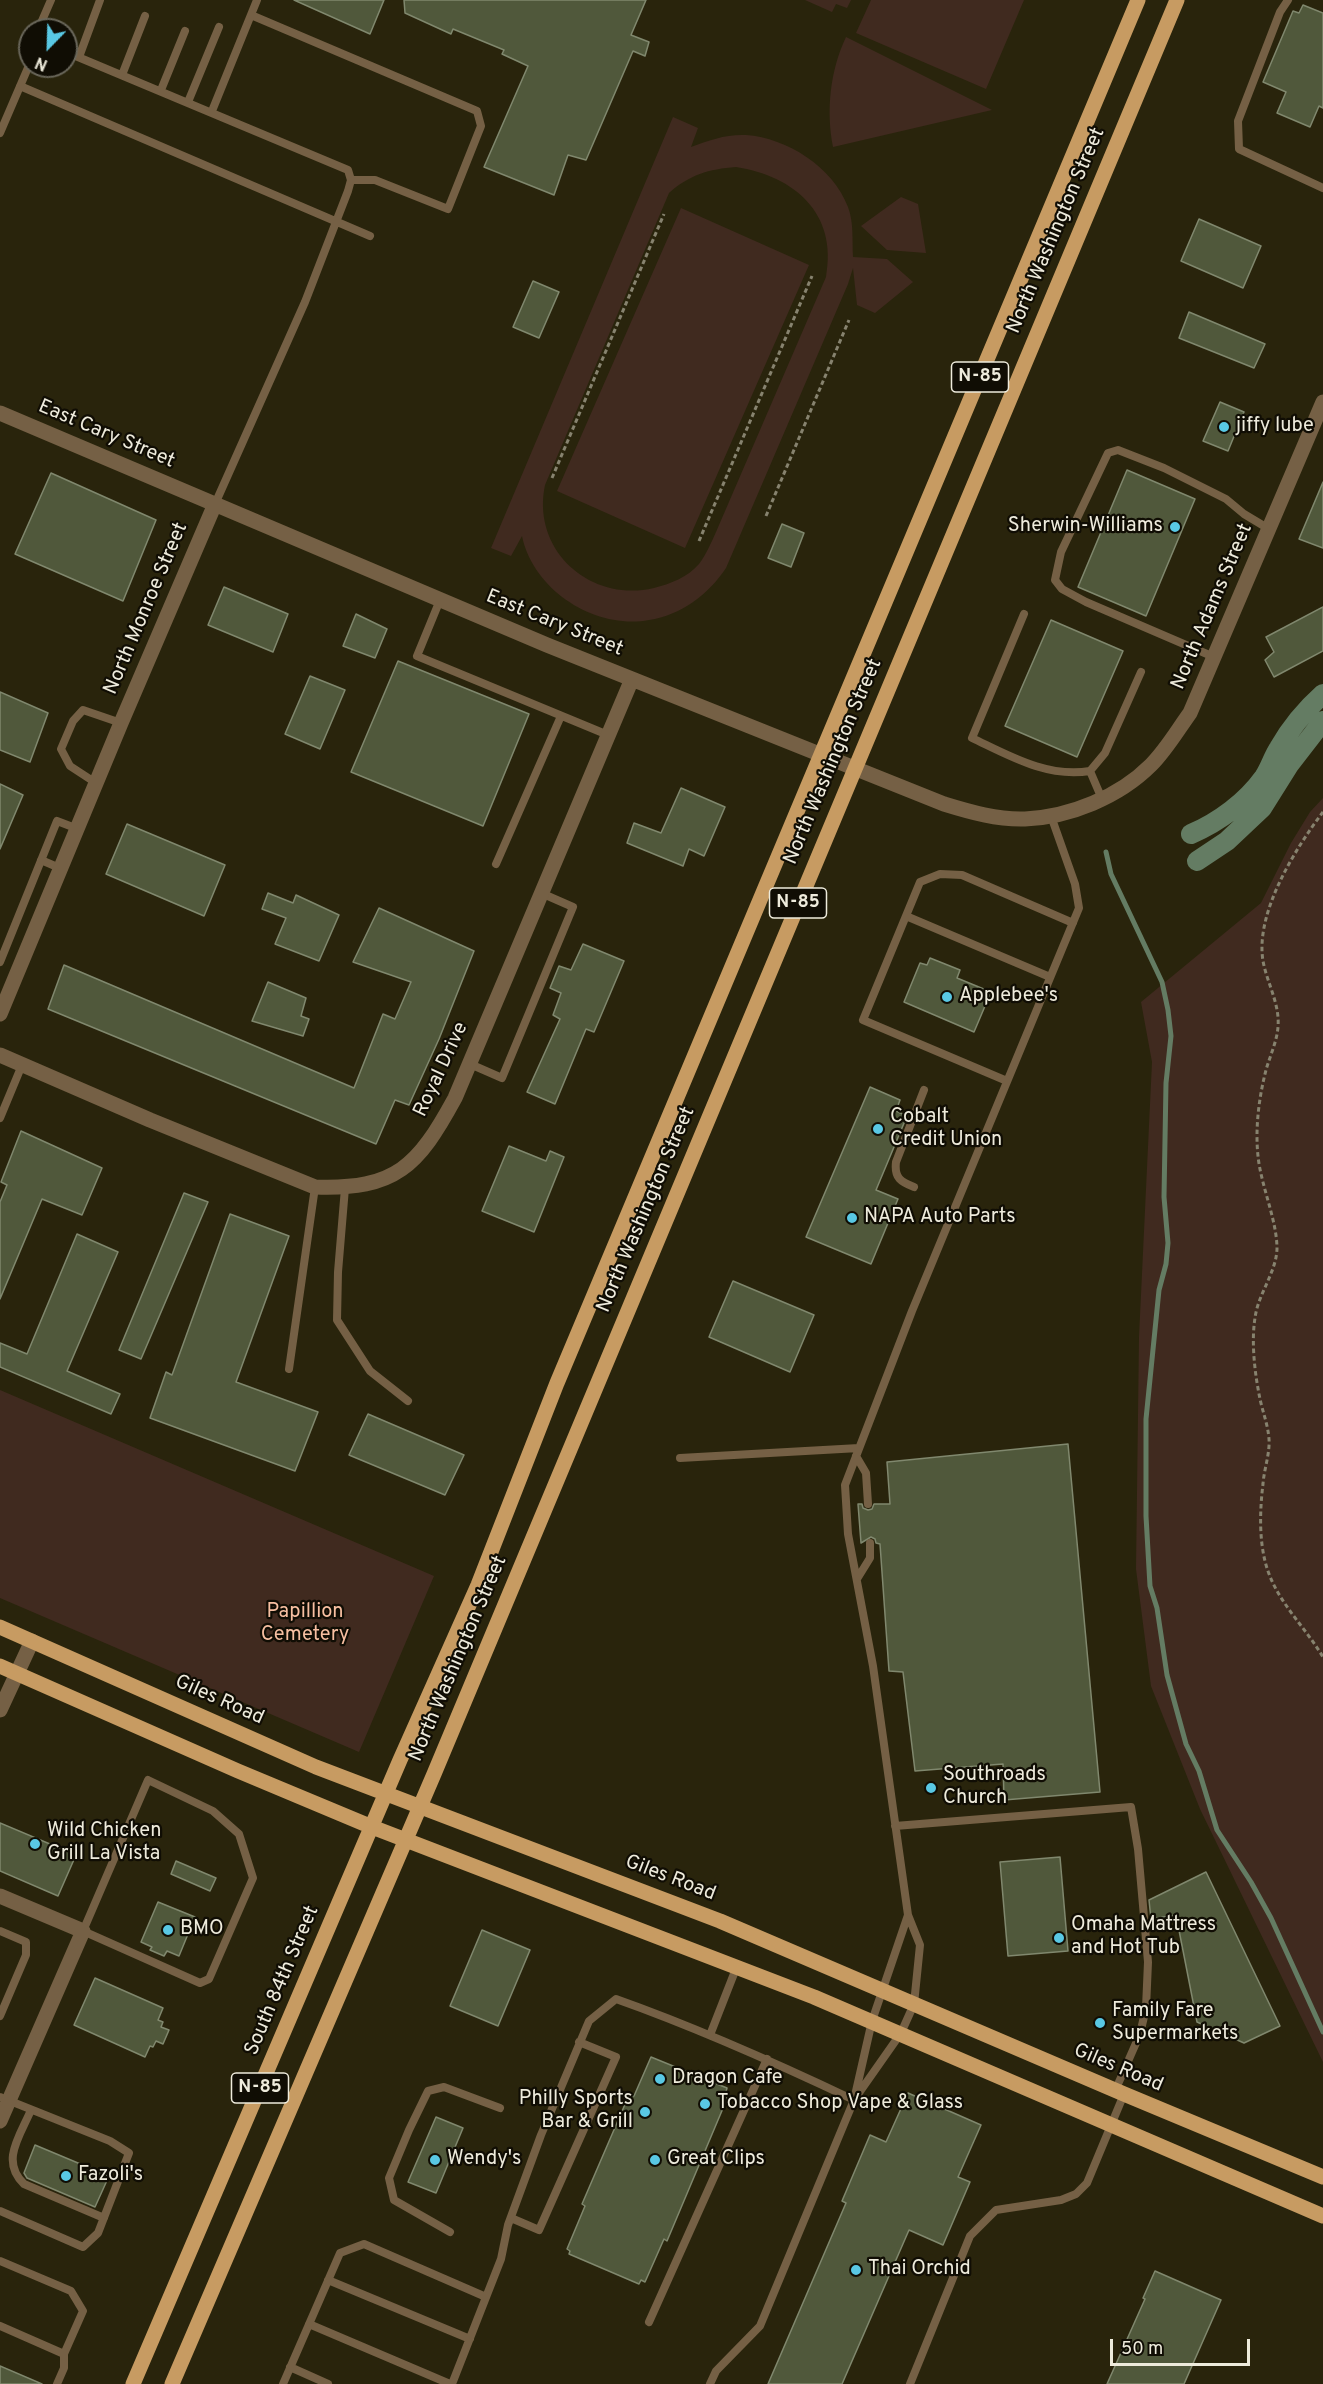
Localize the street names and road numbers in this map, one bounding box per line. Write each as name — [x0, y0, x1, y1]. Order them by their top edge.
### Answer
street label: North Washington Street — [1003, 124, 1111, 338]
road number: N-85 — [952, 362, 1008, 392]
street label: East Cary Street — [34, 395, 178, 475]
street label: North Monroe Street — [100, 519, 194, 699]
street label: North Adams Street — [1167, 520, 1259, 694]
street label: East Cary Street — [482, 586, 626, 662]
street label: North Washington Street — [780, 655, 888, 869]
road number: N-85 — [770, 888, 826, 918]
street label: Royal Drive — [410, 1019, 474, 1121]
street label: North Washington Street — [593, 1103, 701, 1317]
street label: North Washington Street — [405, 1552, 513, 1766]
street label: Giles Road — [171, 1671, 267, 1731]
street label: Giles Road — [621, 1851, 719, 1907]
street label: South 84th Street — [241, 1903, 325, 2059]
street label: Giles Road — [1070, 2039, 1166, 2099]
road number: N-85 — [232, 2073, 288, 2103]

